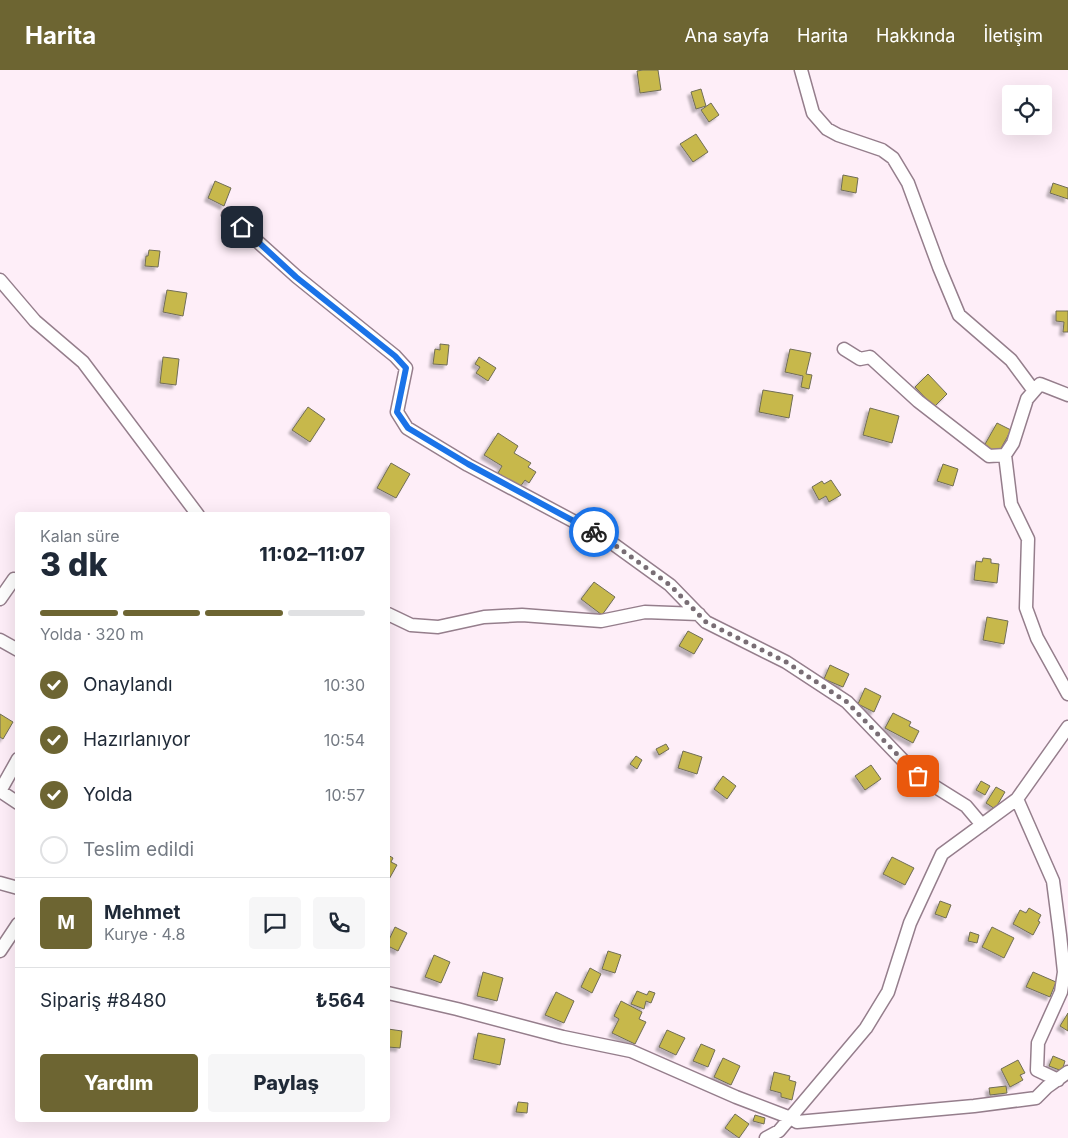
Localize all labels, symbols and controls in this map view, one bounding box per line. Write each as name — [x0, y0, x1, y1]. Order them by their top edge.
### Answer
text: Harita — [25, 21, 96, 50]
text: Ana sayfa — [685, 25, 769, 46]
text: Harita — [797, 25, 848, 46]
text: Hakkında — [876, 25, 955, 46]
text: İletişim — [983, 25, 1043, 46]
map controls — [1002, 85, 1052, 135]
button: locate — [1002, 85, 1052, 135]
pin — [221, 206, 263, 248]
icon: home — [228, 213, 256, 241]
courier — [569, 507, 619, 557]
icon: bike — [580, 518, 608, 546]
text: Kalan süre — [40, 526, 120, 546]
text: 11:02–11:07 — [259, 543, 365, 566]
text: 3 dk — [40, 545, 107, 584]
text: Yolda · 320 m — [40, 624, 144, 644]
icon: check — [40, 671, 68, 699]
text: Onaylandı — [83, 673, 173, 696]
text: 10:30 — [324, 675, 365, 695]
icon: check — [40, 726, 68, 754]
text: Hazırlanıyor — [83, 728, 190, 751]
text: 10:54 — [324, 730, 365, 750]
pin — [897, 755, 939, 797]
icon: bag — [904, 762, 932, 790]
icon: check — [40, 781, 68, 809]
text: Yolda — [83, 783, 133, 806]
text: 10:57 — [325, 785, 365, 805]
text: Teslim edildi — [83, 838, 194, 861]
button: chat — [249, 897, 301, 949]
button: phone — [313, 897, 365, 949]
text: Mehmet — [104, 901, 180, 924]
text: M — [57, 911, 75, 934]
text: Kurye · 4.8 — [104, 924, 186, 944]
text: Sipariş #8480 — [40, 989, 167, 1012]
text: ₺564 — [315, 989, 365, 1012]
button: Yardım — [40, 1054, 198, 1112]
button: Paylaş — [208, 1054, 365, 1112]

